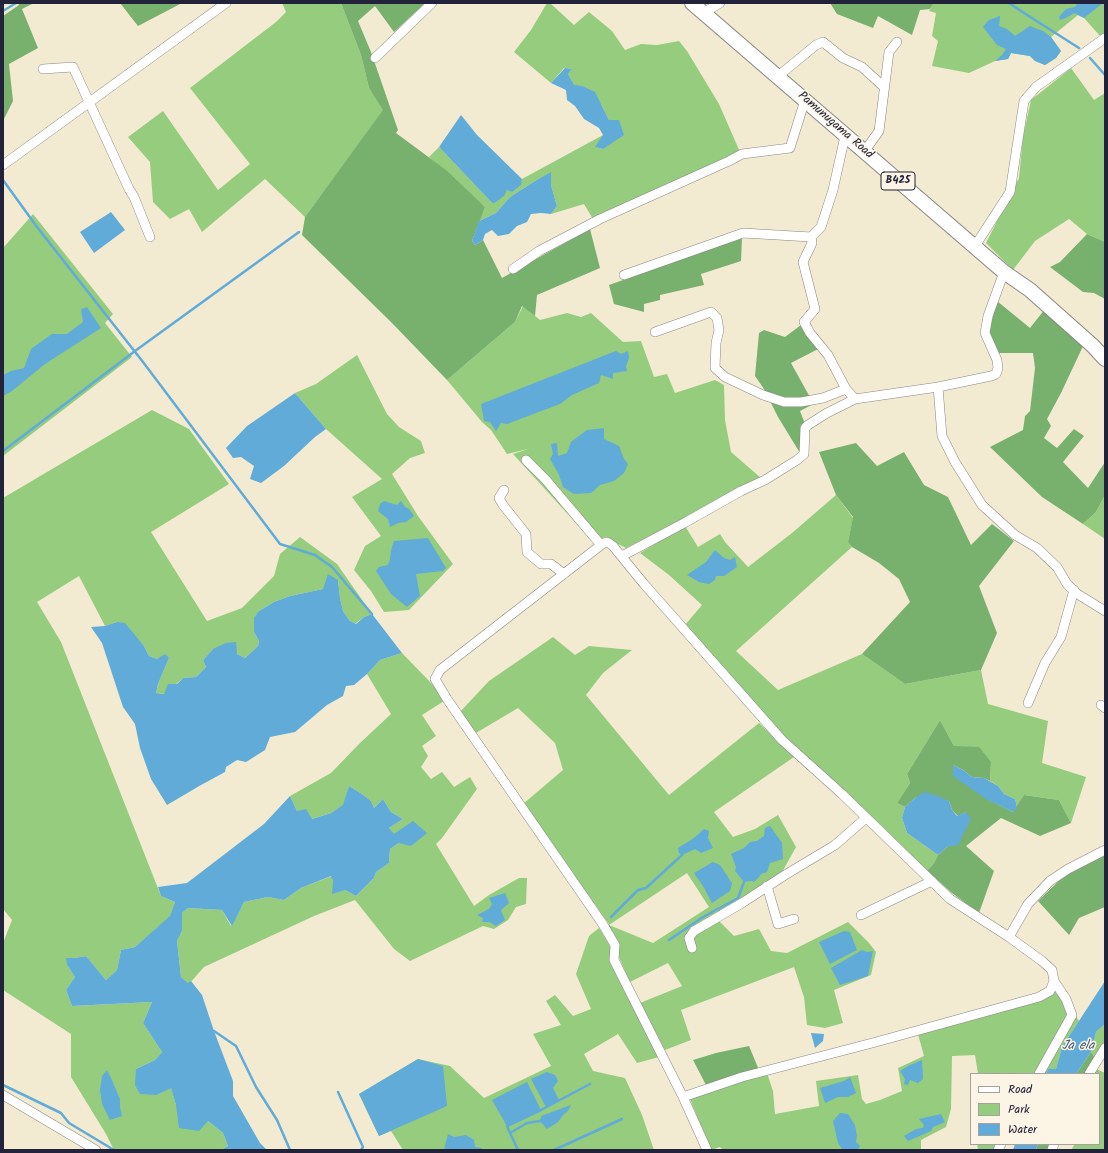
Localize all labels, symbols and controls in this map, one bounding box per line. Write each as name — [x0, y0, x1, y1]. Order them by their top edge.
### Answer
street label: Pamunugama Road — [794, 89, 876, 163]
road number: B425 — [881, 172, 915, 190]
water label: Ja ela — [1062, 1039, 1094, 1055]
legend — [970, 1073, 1100, 1145]
text: Road — [1008, 1080, 1032, 1099]
text: Park — [1008, 1100, 1030, 1119]
text: Water — [1008, 1120, 1037, 1139]

